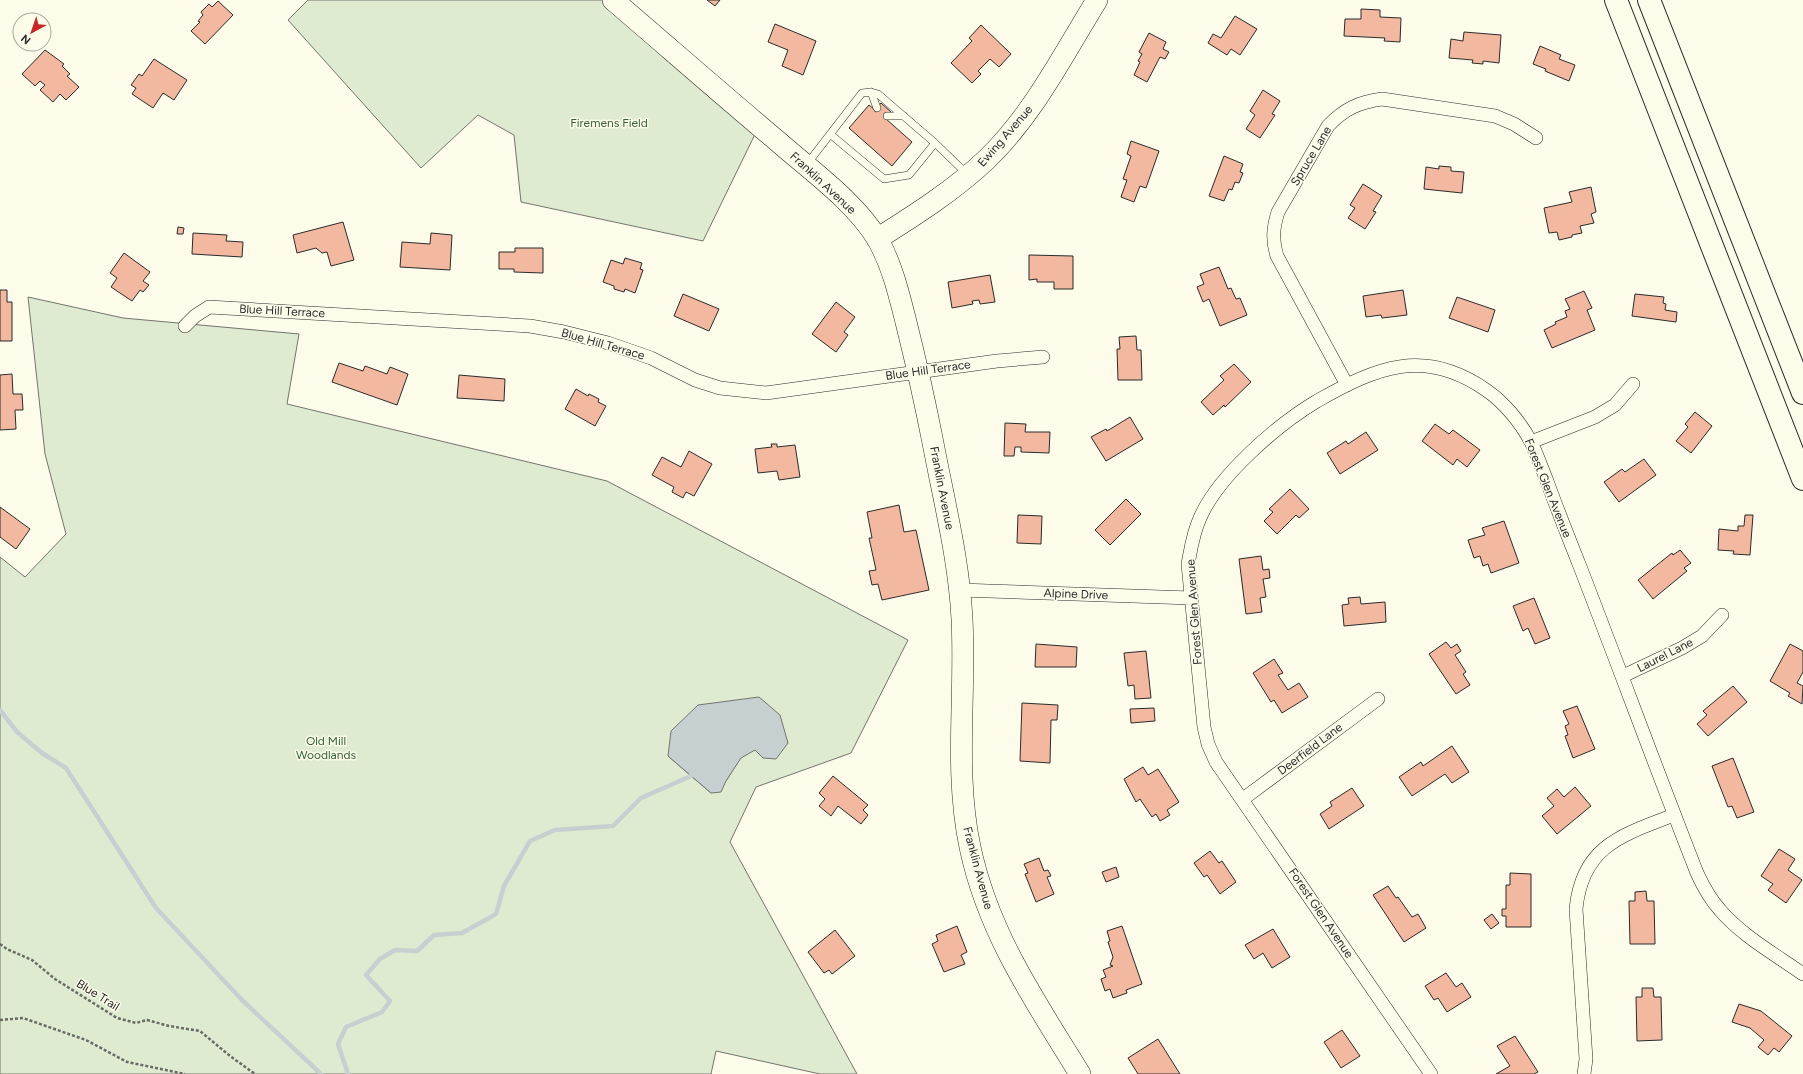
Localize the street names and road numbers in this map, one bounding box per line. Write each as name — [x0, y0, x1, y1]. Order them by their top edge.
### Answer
street label: Ewing Avenue — [975, 102, 1036, 169]
street label: Spruce Lane — [1288, 123, 1334, 188]
street label: Franklin Avenue — [787, 149, 859, 217]
street label: Blue Hill Terrace — [239, 302, 326, 320]
street label: Blue Hill Terrace — [560, 325, 647, 363]
street label: Blue Hill Terrace — [884, 357, 972, 383]
street label: Forest Glen Avenue — [1522, 436, 1574, 540]
street label: Franklin Avenue — [927, 445, 957, 531]
street label: Forest Glen Avenue — [1183, 558, 1205, 665]
street label: Alpine Drive — [1043, 586, 1109, 602]
street label: Laurel Lane — [1635, 635, 1696, 675]
street label: Deerfield Lane — [1275, 720, 1345, 778]
street label: Franklin Avenue — [960, 825, 996, 911]
street label: Forest Glen Avenue — [1286, 865, 1357, 961]
street label: Blue Trail — [74, 976, 122, 1014]

